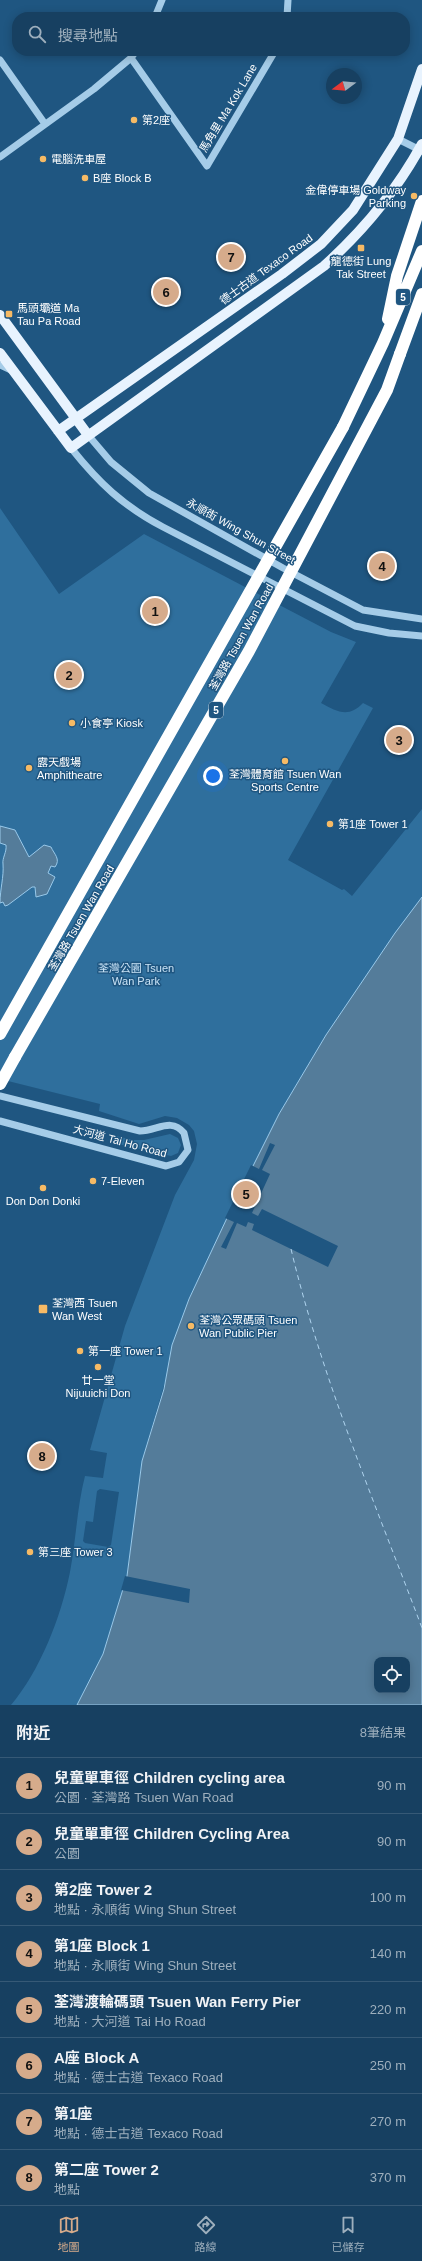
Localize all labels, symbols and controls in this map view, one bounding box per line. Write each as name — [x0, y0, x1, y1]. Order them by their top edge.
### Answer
search box — [12, 12, 410, 56]
icon: search — [26, 23, 48, 45]
text: 搜尋地點 — [58, 27, 118, 44]
street label: 馬角里 Ma Kok Lane — [197, 62, 259, 154]
north arrow — [326, 68, 362, 104]
place label: 第2座 — [142, 114, 170, 126]
marker: 第2座 — [129, 115, 139, 125]
place label: 電腦洗車屋 — [51, 153, 106, 165]
marker: 電腦洗車屋 — [38, 154, 48, 164]
place label: B座 Block B — [93, 172, 152, 184]
marker: B座 Block B — [80, 173, 90, 183]
place label: 金偉停車場 Goldway Parking — [305, 184, 406, 209]
marker: 金偉停車場 Goldway Parking — [409, 191, 419, 201]
street label: 德士古道 Texaco Road — [217, 231, 315, 307]
pin: 7 — [218, 242, 244, 272]
marker: 龍德街 Lung Tak Street — [356, 243, 366, 253]
place label: 龍德街 Lung Tak Street — [331, 255, 391, 280]
pin: 6 — [153, 277, 179, 307]
road number: 5 — [396, 289, 410, 305]
place label: 馬頭壩道 Ma Tau Pa Road — [17, 302, 81, 327]
marker: 馬頭壩道 Ma Tau Pa Road — [4, 309, 14, 319]
street label: 永順街 Wing Shun Street — [185, 496, 297, 566]
pin: 4 — [369, 551, 395, 581]
street label: 荃灣路 Tsuen Wan Road — [207, 582, 275, 692]
pin: 1 — [142, 596, 168, 626]
pin: 2 — [56, 660, 82, 690]
road number: 5 — [209, 702, 223, 718]
place label: 小食亭 Kiosk — [80, 717, 143, 729]
marker: 小食亭 Kiosk — [67, 718, 77, 728]
pin: 3 — [386, 725, 412, 755]
place label: 露天戲場 Amphitheatre — [37, 756, 102, 781]
marker: 荃灣體育館 Tsuen Wan Sports Centre — [280, 756, 290, 766]
marker: 露天戲場 Amphitheatre — [24, 763, 34, 773]
your location — [203, 766, 223, 786]
place label: 荃灣體育館 Tsuen Wan Sports Centre — [229, 768, 341, 793]
place label: 第1座 Tower 1 — [338, 818, 408, 830]
marker: 第1座 Tower 1 — [325, 819, 335, 829]
street label: 荃灣路 Tsuen Wan Road — [46, 863, 116, 973]
park label: 荃灣公園 Tsuen Wan Park — [98, 962, 174, 987]
street label: 大河道 Tai Ho Road — [72, 1123, 168, 1159]
place label: 7-Eleven — [101, 1175, 144, 1187]
marker: 7-Eleven — [88, 1176, 98, 1186]
pin: 5 — [233, 1179, 259, 1209]
marker: Don Don Donki — [38, 1183, 48, 1193]
place label: Don Don Donki — [6, 1195, 80, 1207]
place label: 荃灣西 Tsuen Wan West — [52, 1297, 117, 1322]
marker: 荃灣西 Tsuen Wan West — [37, 1303, 49, 1315]
place label: 荃灣公眾碼頭 Tsuen Wan Public Pier — [199, 1314, 297, 1339]
marker: 荃灣公眾碼頭 Tsuen Wan Public Pier — [186, 1321, 196, 1331]
place label: 第一座 Tower 1 — [88, 1345, 163, 1357]
marker: 第一座 Tower 1 — [75, 1346, 85, 1356]
marker: 廿一堂 Nijuuichi Don — [93, 1362, 103, 1372]
place label: 廿一堂 Nijuuichi Don — [66, 1374, 130, 1399]
pin: 8 — [29, 1441, 55, 1471]
place label: 第三座 Tower 3 — [38, 1546, 113, 1558]
marker: 第三座 Tower 3 — [25, 1547, 35, 1557]
map controls — [374, 1657, 410, 1693]
button: locate — [374, 1657, 410, 1693]
text: 附近 — [16, 1724, 50, 1743]
text: 8筆結果 — [360, 1725, 406, 1740]
text: 兒童單車徑 Children cycling area — [54, 1769, 285, 1786]
text: 1 — [25, 1778, 33, 1793]
text: 90 m — [377, 1778, 406, 1793]
text: 公園 · 荃灣路 Tsuen Wan Road — [54, 1790, 233, 1805]
text: 兒童單車徑 Children Cycling Area — [54, 1825, 289, 1842]
text: 2 — [25, 1834, 33, 1849]
text: 90 m — [377, 1834, 406, 1849]
text: 公園 — [54, 1846, 80, 1861]
text: 第2座 Tower 2 — [54, 1881, 152, 1898]
text: 3 — [25, 1890, 33, 1905]
text: 100 m — [370, 1890, 406, 1905]
text: 地點 · 永順街 Wing Shun Street — [54, 1902, 236, 1917]
text: 第1座 Block 1 — [54, 1937, 150, 1954]
text: 4 — [25, 1946, 33, 1961]
text: 140 m — [370, 1946, 406, 1961]
text: 地點 · 永順街 Wing Shun Street — [54, 1958, 236, 1973]
text: 荃灣渡輪碼頭 Tsuen Wan Ferry Pier — [54, 1993, 301, 2010]
text: 5 — [25, 2002, 33, 2017]
text: 220 m — [370, 2002, 406, 2017]
text: 地點 · 大河道 Tai Ho Road — [54, 2014, 206, 2029]
text: A座 Block A — [54, 2049, 139, 2066]
text: 6 — [25, 2058, 33, 2073]
text: 250 m — [370, 2058, 406, 2073]
text: 地點 · 德士古道 Texaco Road — [54, 2070, 223, 2085]
text: 第1座 — [54, 2105, 92, 2122]
text: 7 — [25, 2114, 33, 2129]
text: 270 m — [370, 2114, 406, 2129]
text: 地點 · 德士古道 Texaco Road — [54, 2126, 223, 2141]
text: 第二座 Tower 2 — [54, 2161, 159, 2178]
text: 8 — [25, 2170, 33, 2185]
text: 370 m — [370, 2170, 406, 2185]
text: 地點 — [54, 2182, 80, 2197]
tab: 地圖 — [58, 2214, 80, 2254]
tab: 路線 — [195, 2214, 217, 2254]
tab: 已儲存 — [332, 2214, 365, 2254]

